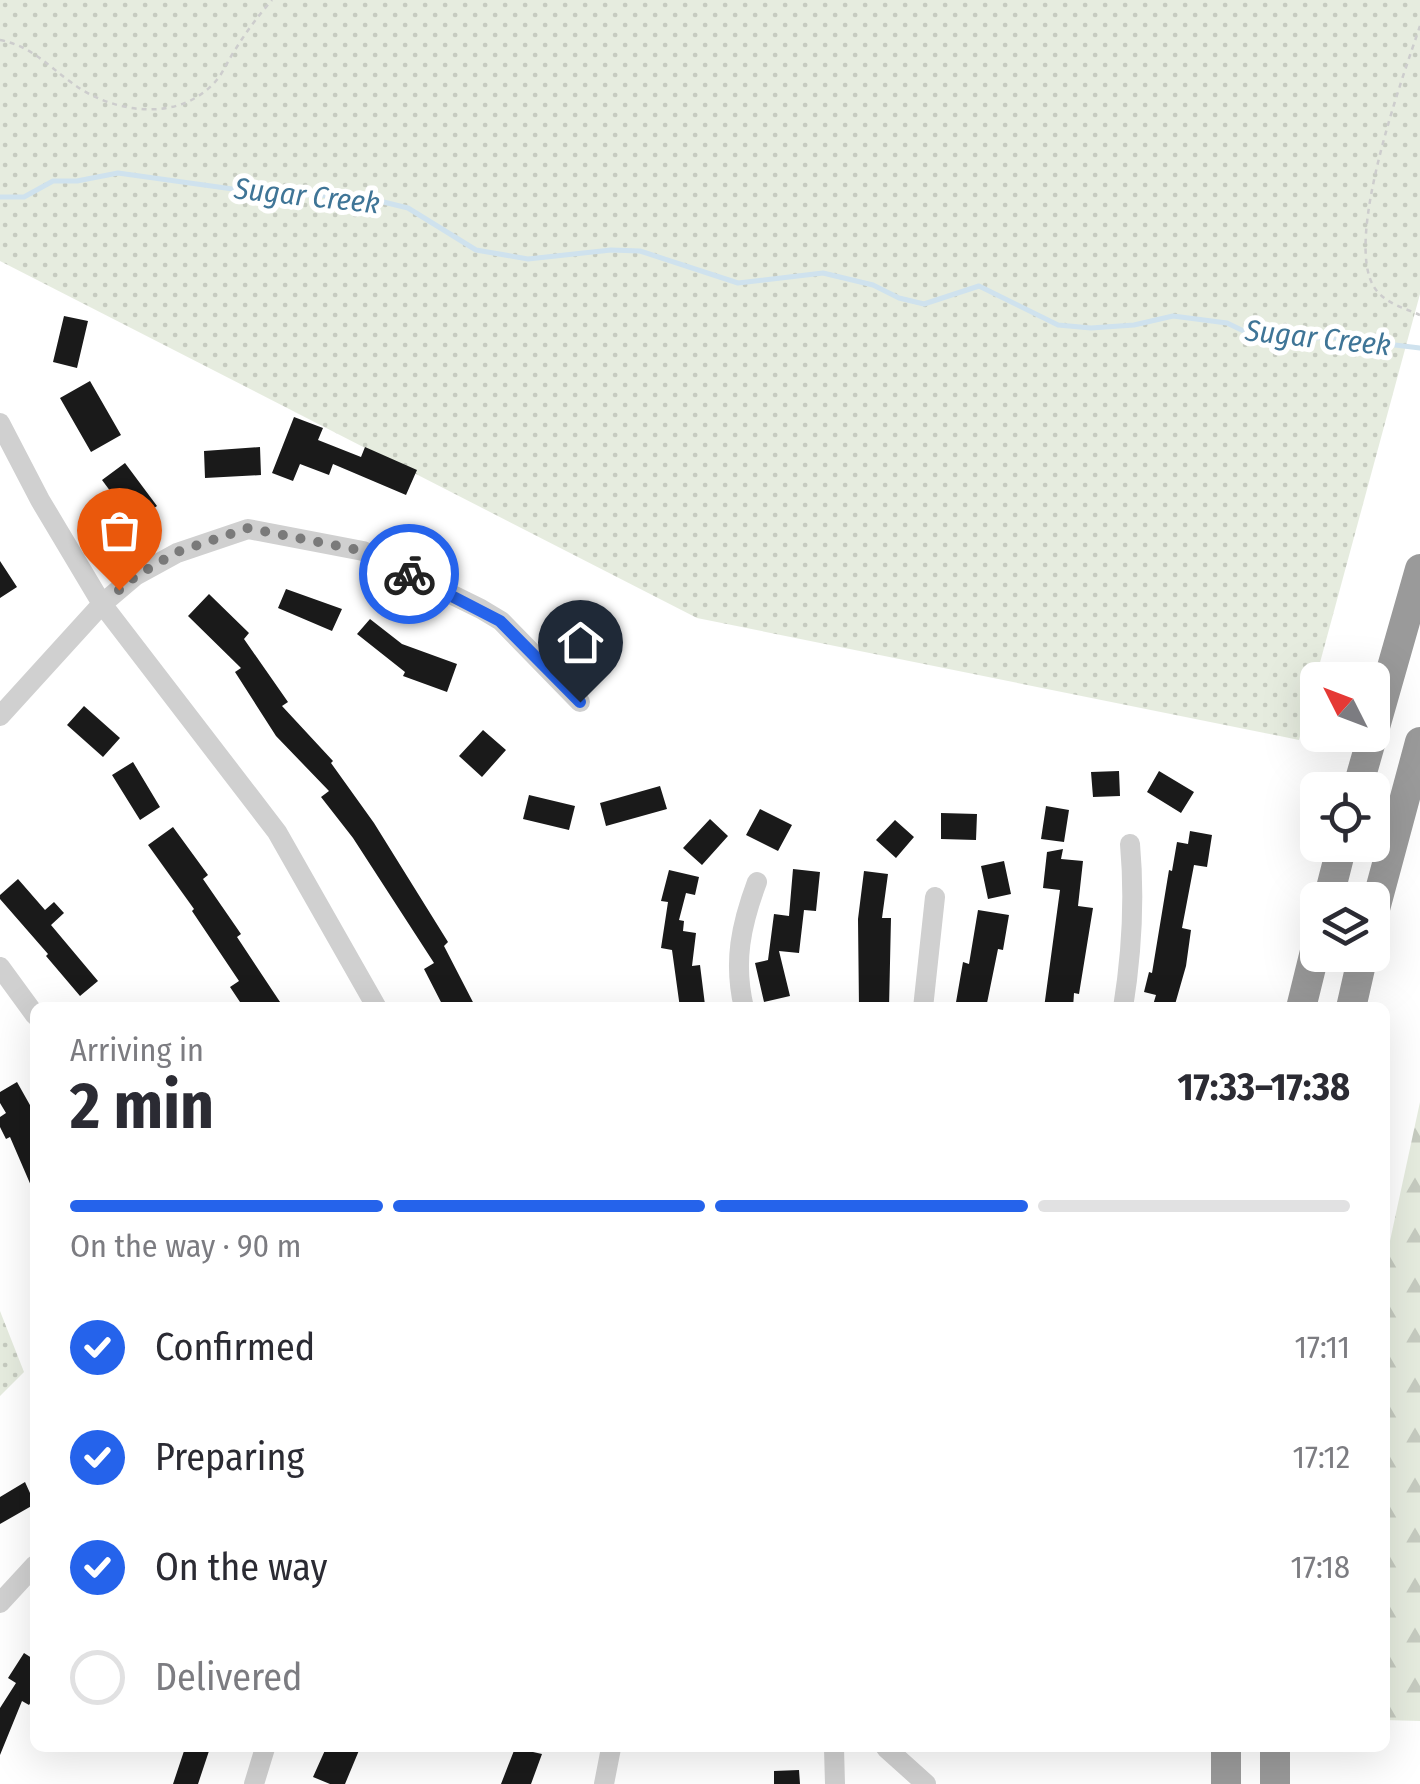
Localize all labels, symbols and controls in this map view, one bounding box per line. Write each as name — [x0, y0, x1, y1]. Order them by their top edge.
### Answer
water label: Sugar Creek — [231, 170, 382, 222]
water label: Sugar Creek — [1242, 312, 1393, 364]
pin — [77, 488, 162, 591]
icon: bag — [92, 503, 147, 558]
courier — [359, 524, 459, 624]
icon: bike — [382, 547, 437, 602]
pin — [538, 600, 623, 703]
icon: home — [553, 615, 608, 670]
north arrow — [1300, 662, 1390, 752]
map controls — [1300, 662, 1390, 972]
button: locate — [1300, 772, 1390, 862]
button: layers — [1300, 882, 1390, 972]
text: Arriving in — [70, 1031, 204, 1069]
text: 17:33–17:38 — [1177, 1064, 1350, 1110]
text: 2 min — [70, 1067, 214, 1145]
text: On the way · 90 m — [70, 1227, 301, 1265]
icon: check — [70, 1320, 125, 1375]
text: Confirmed — [155, 1324, 315, 1370]
text: 17:11 — [1295, 1328, 1350, 1366]
icon: check — [70, 1430, 125, 1485]
text: Preparing — [155, 1434, 304, 1480]
text: 17:12 — [1292, 1438, 1350, 1476]
icon: check — [70, 1540, 125, 1595]
text: On the way — [155, 1544, 327, 1590]
text: 17:18 — [1291, 1548, 1350, 1586]
text: Delivered — [155, 1654, 302, 1700]

